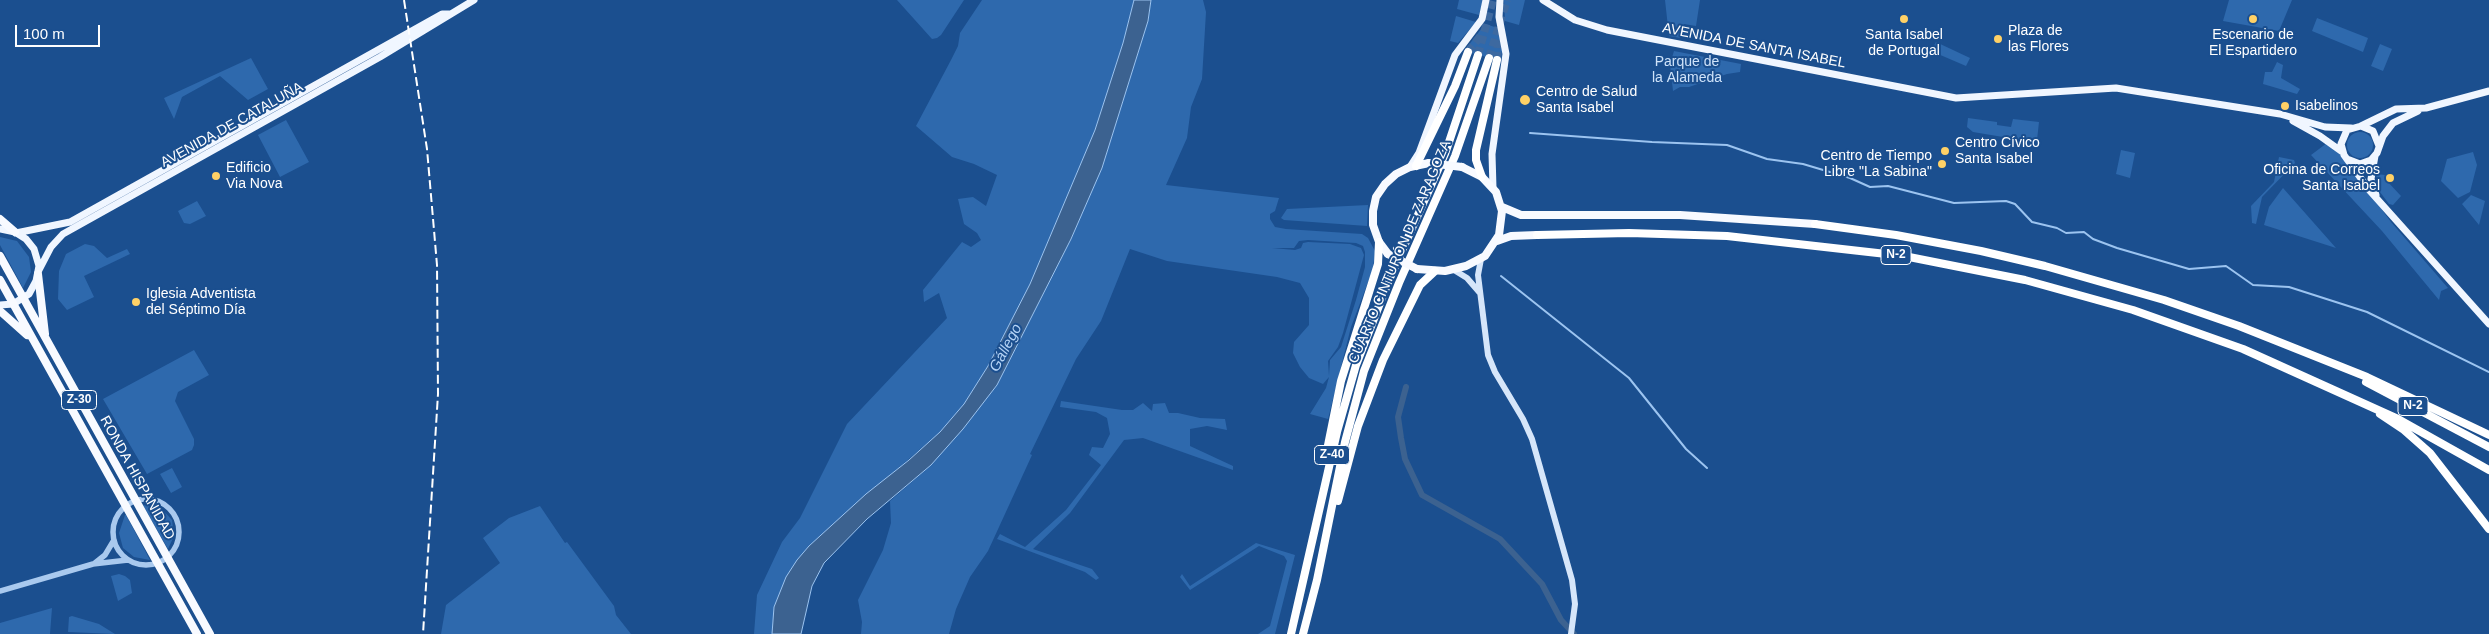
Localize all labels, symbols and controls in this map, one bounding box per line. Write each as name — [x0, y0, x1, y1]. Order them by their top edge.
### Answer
marker: Santa Isabel de Portugal — [1898, 13, 1910, 25]
marker: Escenario de El Espartidero — [2247, 13, 2259, 25]
scale bar — [18, 15, 102, 47]
street label: AVENIDA DE SANTA ISABEL — [1661, 20, 1847, 72]
place label: Plaza de las Flores — [2008, 23, 2069, 56]
text: 100 m — [23, 25, 65, 42]
place label: Santa Isabel de Portugal — [1865, 27, 1943, 59]
place label: Escenario de El Espartidero — [2209, 27, 2297, 59]
marker: Plaza de las Flores — [1992, 33, 2004, 45]
park label: Parque de la Alameda — [1652, 54, 1722, 86]
street label: AVENIDA DE CATALUÑA — [158, 79, 306, 171]
place label: Centro de Salud Santa Isabel — [1536, 84, 1637, 116]
marker: Centro de Salud Santa Isabel — [1518, 93, 1532, 107]
place label: Isabelinos — [2295, 98, 2358, 114]
marker: Isabelinos — [2279, 100, 2291, 112]
place label: Centro Cívico Santa Isabel — [1955, 135, 2040, 168]
street label: CUARTO CINTURÓN DE ZARAGOZA — [1345, 138, 1455, 366]
marker: Centro Cívico Santa Isabel — [1939, 145, 1951, 157]
place label: Centro de Tiempo Libre "La Sabina" — [1820, 148, 1932, 180]
marker: Centro de Tiempo Libre "La Sabina" — [1936, 158, 1948, 170]
place label: Edificio Via Nova — [226, 160, 283, 192]
place label: Oficina de Correos Santa Isabel — [2263, 162, 2380, 194]
marker: Edificio Via Nova — [210, 170, 222, 182]
marker: Oficina de Correos Santa Isabel — [2384, 172, 2396, 184]
road number: N-2 — [1881, 246, 1911, 264]
place label: Iglesia Adventista del Séptimo Día — [146, 286, 256, 318]
marker: Iglesia Adventista del Séptimo Día — [130, 296, 142, 308]
water label: Gállego — [986, 321, 1026, 375]
road number: Z-30 — [62, 390, 96, 410]
road number: N-2 — [2398, 396, 2428, 416]
street label: RONDA HISPANIDAD — [96, 413, 178, 543]
road number: Z-40 — [1314, 446, 1350, 464]

